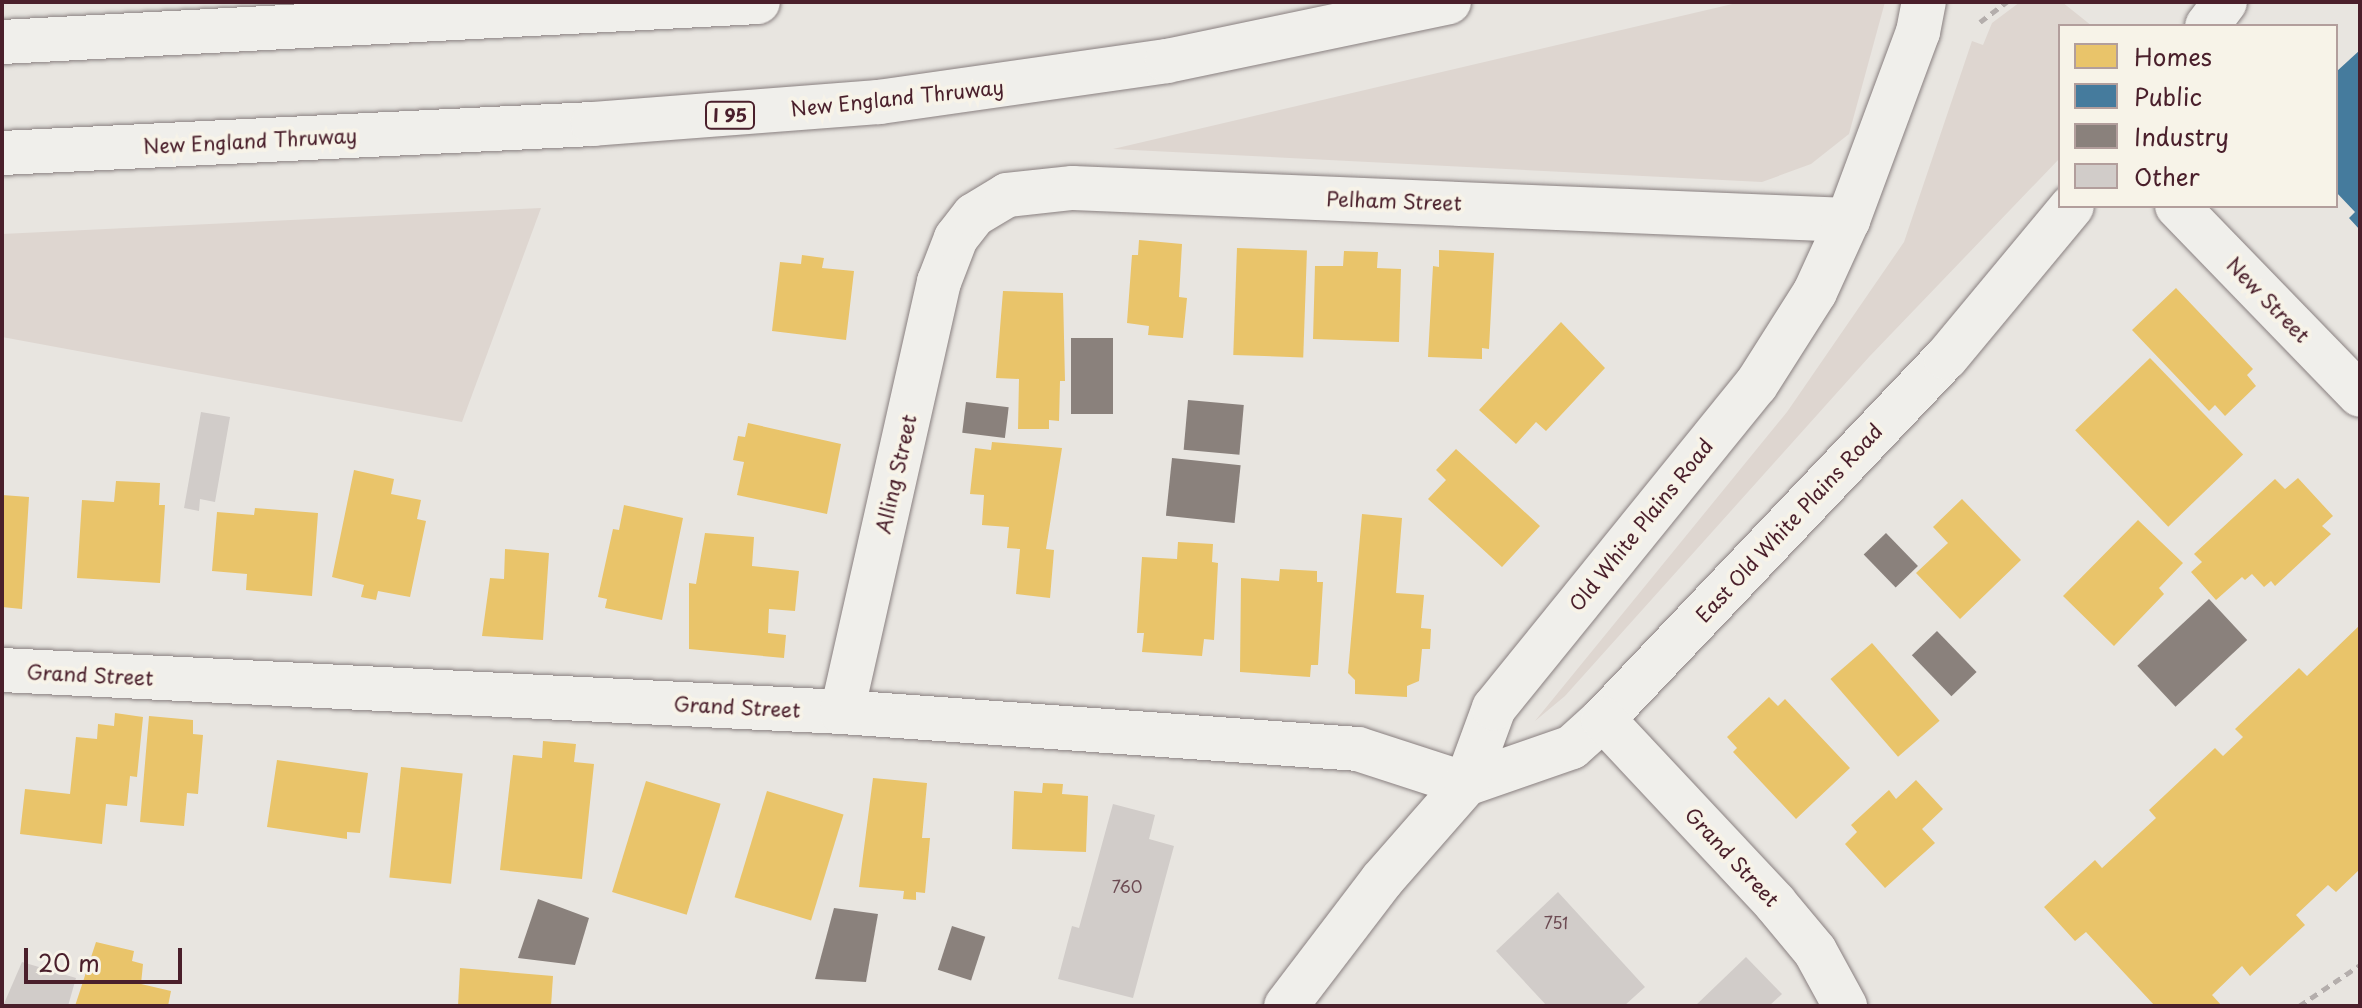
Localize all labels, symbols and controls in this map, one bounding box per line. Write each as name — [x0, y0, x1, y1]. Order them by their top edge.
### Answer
legend — [2058, 24, 2338, 208]
text: Homes — [2134, 38, 2212, 74]
street label: New England Thruway — [788, 75, 1006, 121]
text: Public — [2134, 78, 2202, 114]
road number: I 95 — [704, 101, 756, 129]
text: Industry — [2134, 118, 2229, 154]
street label: New England Thruway — [142, 123, 358, 159]
text: Other — [2134, 158, 2200, 194]
street label: Pelham Street — [1325, 187, 1463, 215]
street label: New Street — [2222, 253, 2314, 347]
street label: Alling Street — [871, 412, 921, 536]
street label: East Old White Plains Road — [1691, 419, 1887, 627]
street label: Old White Plains Road — [1564, 434, 1718, 616]
street label: Grand Street — [26, 660, 154, 690]
street label: Grand Street — [673, 692, 801, 722]
street label: Grand Street — [1680, 802, 1784, 912]
house number: 760 — [1112, 876, 1142, 896]
house number: 751 — [1544, 912, 1568, 932]
scale bar — [28, 932, 186, 982]
text: 20 m — [38, 944, 100, 980]

